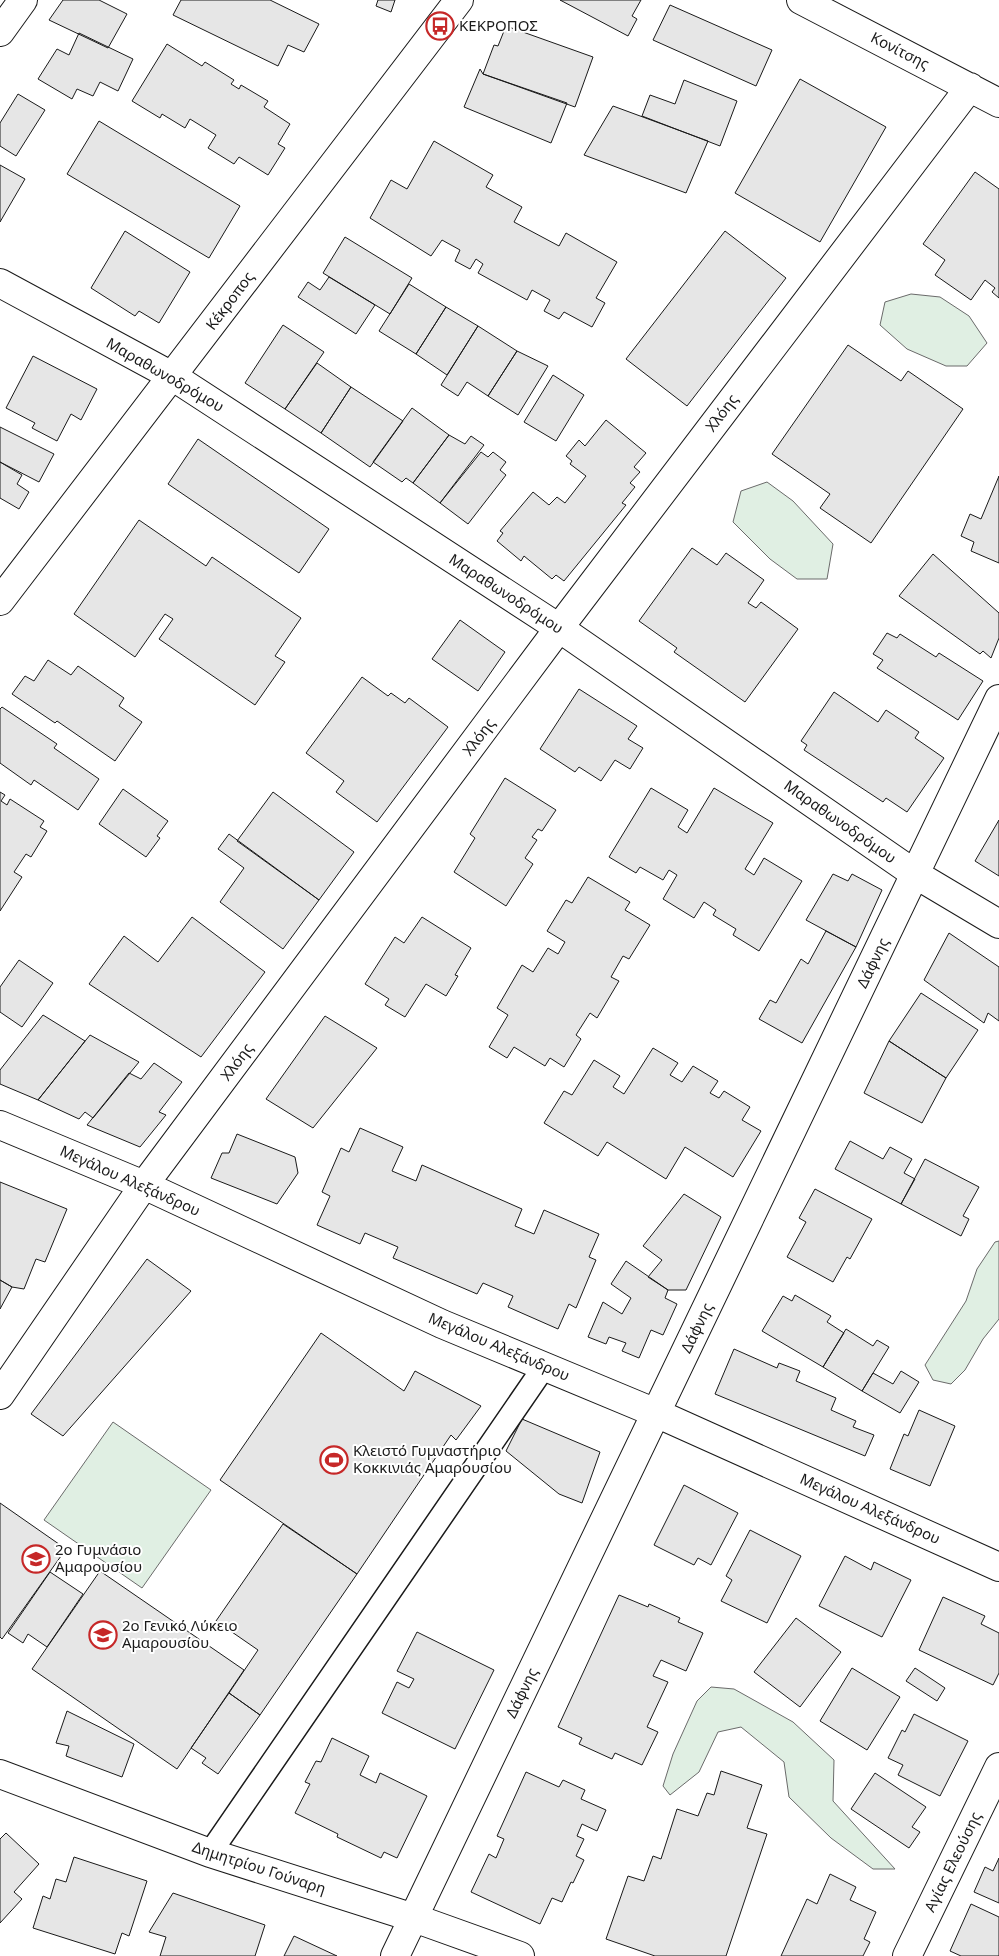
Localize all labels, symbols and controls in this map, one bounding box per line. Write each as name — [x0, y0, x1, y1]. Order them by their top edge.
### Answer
bus stop icon: ΚΕΚΡΟΠΟΣ — [425, 11, 455, 41]
place label: ΚΕΚΡΟΠΟΣ — [459, 15, 538, 35]
street label: Κονίτσης — [868, 27, 933, 73]
street label: Κέκροπος — [201, 267, 258, 334]
street label: Μαραθωνοδρόμου — [103, 332, 228, 416]
street label: Χλόης — [701, 390, 742, 435]
street label: Μαραθωνοδρόμου — [445, 549, 568, 638]
street label: Χλόης — [458, 714, 499, 759]
street label: Μαραθωνοδρόμου — [781, 775, 901, 867]
street label: Δάφνης — [851, 934, 893, 991]
street label: Χλόης — [216, 1039, 257, 1084]
street label: Μεγάλου Αλεξάνδρου — [57, 1140, 204, 1220]
street label: Δάφνης — [675, 1299, 717, 1356]
street label: Μεγάλου Αλεξάνδρου — [426, 1307, 573, 1385]
place label: Κλειστό Γυμναστήριο Κοκκινιάς Αμαρουσίου — [353, 1440, 512, 1477]
sports icon: Κλειστό Γυμναστήριο Κοκκινιάς Αμαρουσίου — [319, 1445, 349, 1475]
street label: Μεγάλου Αλεξάνδρου — [797, 1468, 944, 1548]
place label: 2ο Γυμνάσιο Αμαρουσίου — [55, 1539, 142, 1576]
school or university icon: 2ο Γυμνάσιο Αμαρουσίου — [21, 1544, 51, 1574]
place label: 2ο Γενικό Λύκειο Αμαρουσίου — [122, 1615, 238, 1652]
school or university icon: 2ο Γενικό Λύκειο Αμαρουσίου — [88, 1620, 118, 1650]
street label: Δάφνης — [500, 1664, 542, 1721]
street label: Αγίας Ελεούσης — [919, 1808, 985, 1915]
street label: Δημητρίου Γούναρη — [190, 1836, 329, 1898]

